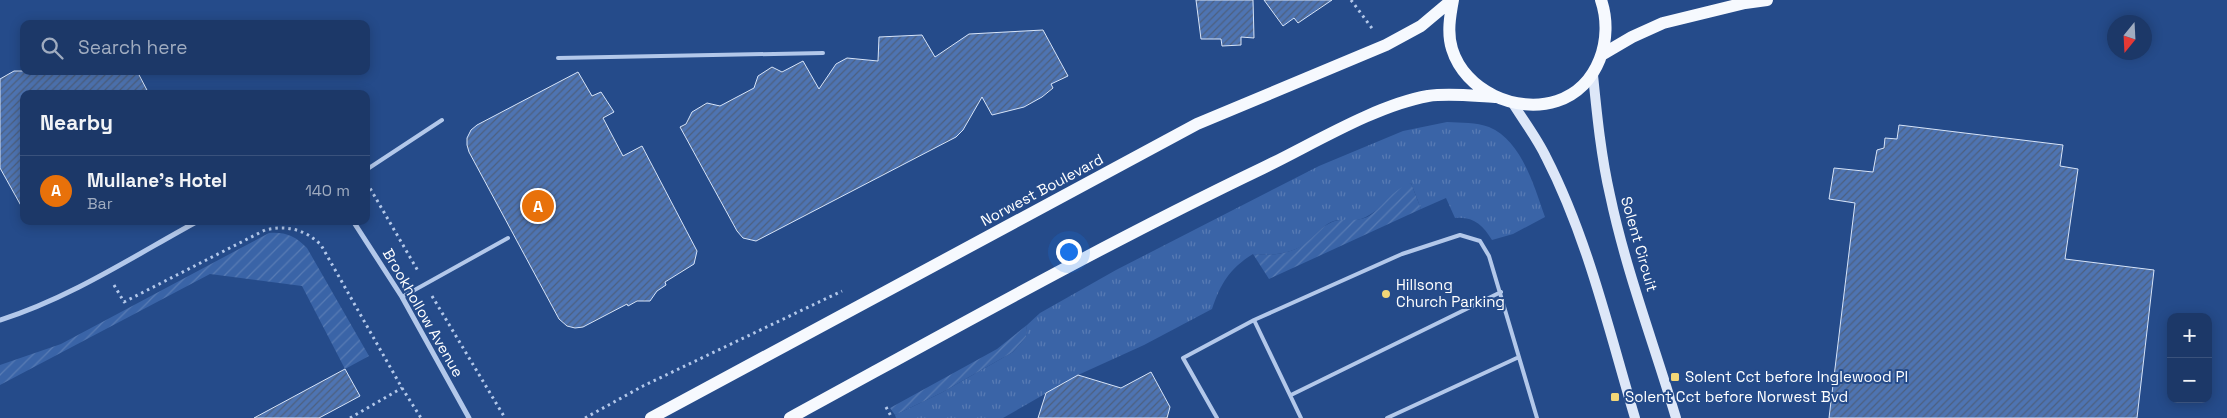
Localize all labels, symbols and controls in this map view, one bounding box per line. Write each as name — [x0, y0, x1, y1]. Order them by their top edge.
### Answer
north arrow — [2107, 15, 2152, 60]
search box — [20, 20, 370, 75]
icon: search — [38, 34, 66, 62]
text: Search here — [78, 35, 188, 60]
text: Nearby — [40, 109, 113, 136]
street label: Norwest Boulevard — [977, 149, 1106, 230]
text: Mullane's Hotel — [87, 168, 227, 193]
text: A — [51, 180, 61, 201]
text: 140 m — [305, 180, 350, 201]
pin: A — [522, 187, 554, 225]
text: Bar — [87, 193, 113, 214]
street label: Solent Circuit — [1617, 194, 1662, 294]
your location — [1056, 239, 1082, 265]
street label: Brookhollow Avenue — [379, 245, 468, 381]
place label: Hillsong Church Parking — [1396, 275, 1505, 311]
marker: Hillsong Church Parking — [1380, 288, 1392, 300]
map controls — [2167, 313, 2212, 403]
button: + — [2167, 313, 2212, 358]
button: − — [2167, 358, 2212, 403]
place label: Solent Cct before Inglewood Pl — [1685, 367, 1908, 386]
marker: Solent Cct before Inglewood Pl — [1669, 371, 1681, 383]
place label: Solent Cct before Norwest Bvd — [1625, 387, 1848, 406]
marker: Solent Cct before Norwest Bvd — [1609, 391, 1621, 403]

